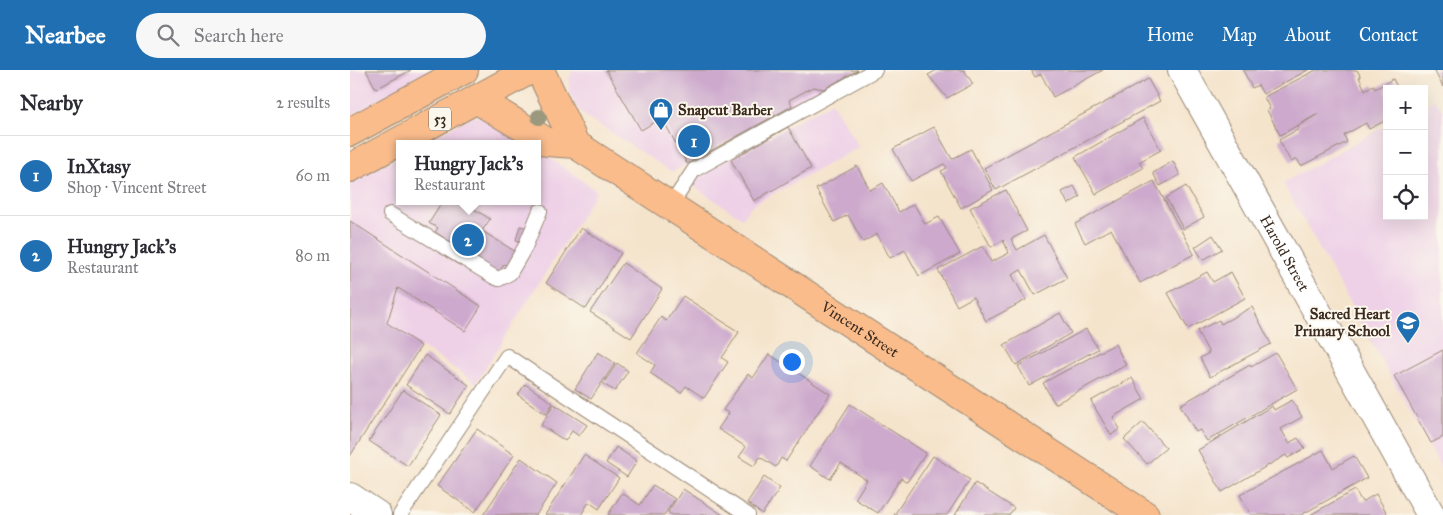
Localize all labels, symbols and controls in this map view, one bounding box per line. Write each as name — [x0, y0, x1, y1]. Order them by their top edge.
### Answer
search box — [136, 13, 486, 58]
text: Nearbee — [25, 20, 106, 50]
icon: search — [154, 21, 182, 49]
text: Search here — [194, 24, 284, 47]
text: Home — [1147, 24, 1194, 46]
text: Map — [1222, 24, 1257, 46]
text: About — [1285, 24, 1331, 46]
text: Contact — [1359, 24, 1418, 46]
map controls — [1383, 85, 1428, 220]
button: + — [1383, 85, 1428, 130]
text: Nearby — [20, 90, 83, 116]
text: 2 results — [276, 93, 330, 112]
shop icon: Snapcut Barber — [648, 97, 674, 131]
place label: Snapcut Barber — [678, 101, 773, 120]
road number: 53 — [429, 108, 451, 131]
pin: 1 — [678, 122, 710, 160]
button: − — [1383, 130, 1428, 175]
popup — [396, 140, 541, 205]
text: Hungry Jack's — [414, 152, 523, 175]
text: InXtasy — [67, 155, 130, 178]
text: 1 — [33, 166, 39, 185]
text: 60 m — [296, 166, 330, 185]
text: Restaurant — [414, 175, 486, 194]
button: locate — [1383, 175, 1428, 220]
text: Shop · Vincent Street — [67, 178, 207, 197]
street label: Harold Street — [1256, 212, 1313, 295]
pin: 2 — [452, 221, 484, 259]
text: Hungry Jack's — [67, 235, 176, 258]
text: 2 — [32, 246, 40, 265]
text: 80 m — [295, 246, 330, 265]
text: Restaurant — [67, 258, 139, 277]
street label: Vincent Street — [817, 297, 903, 362]
place label: Sacred Heart Primary School — [1294, 305, 1391, 341]
school or university icon: Sacred Heart Primary School — [1395, 310, 1421, 344]
your location — [779, 349, 805, 375]

